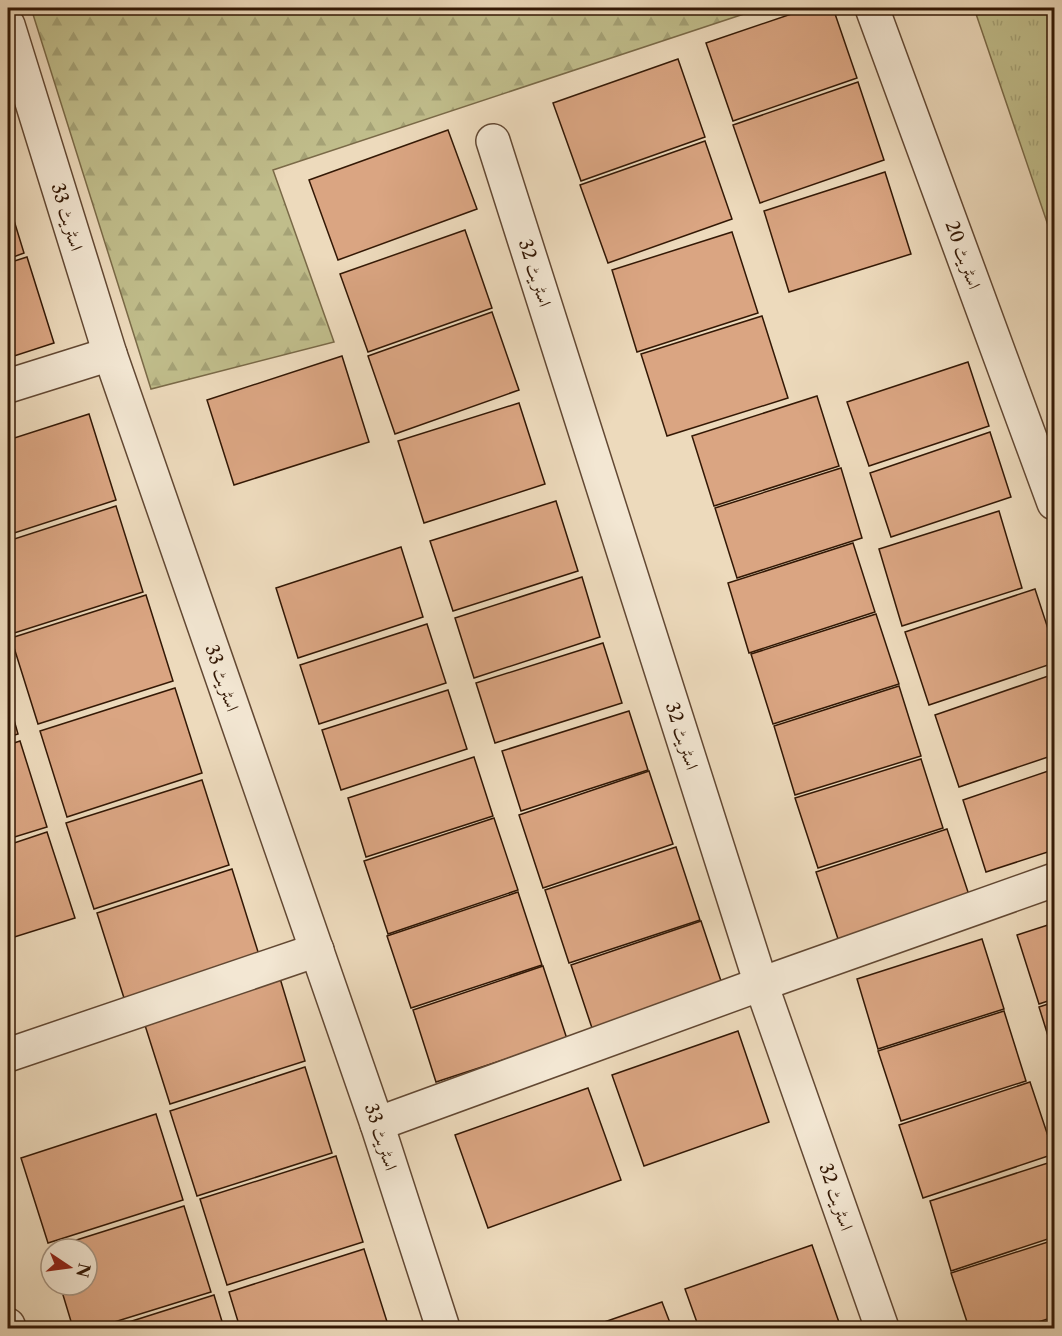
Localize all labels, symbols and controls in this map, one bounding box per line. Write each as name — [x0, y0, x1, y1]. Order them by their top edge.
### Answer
street label: اسٹریٹ 33 — [45, 181, 88, 254]
street label: اسٹریٹ 20 — [940, 218, 986, 293]
street label: اسٹریٹ 32 — [513, 236, 556, 310]
street label: اسٹریٹ 33 — [199, 642, 244, 715]
street label: اسٹریٹ 32 — [660, 699, 703, 773]
street label: اسٹریٹ 33 — [359, 1101, 402, 1174]
street label: اسٹریٹ 32 — [813, 1160, 858, 1234]
north arrow — [39, 1237, 99, 1297]
text: N — [72, 1261, 95, 1279]

